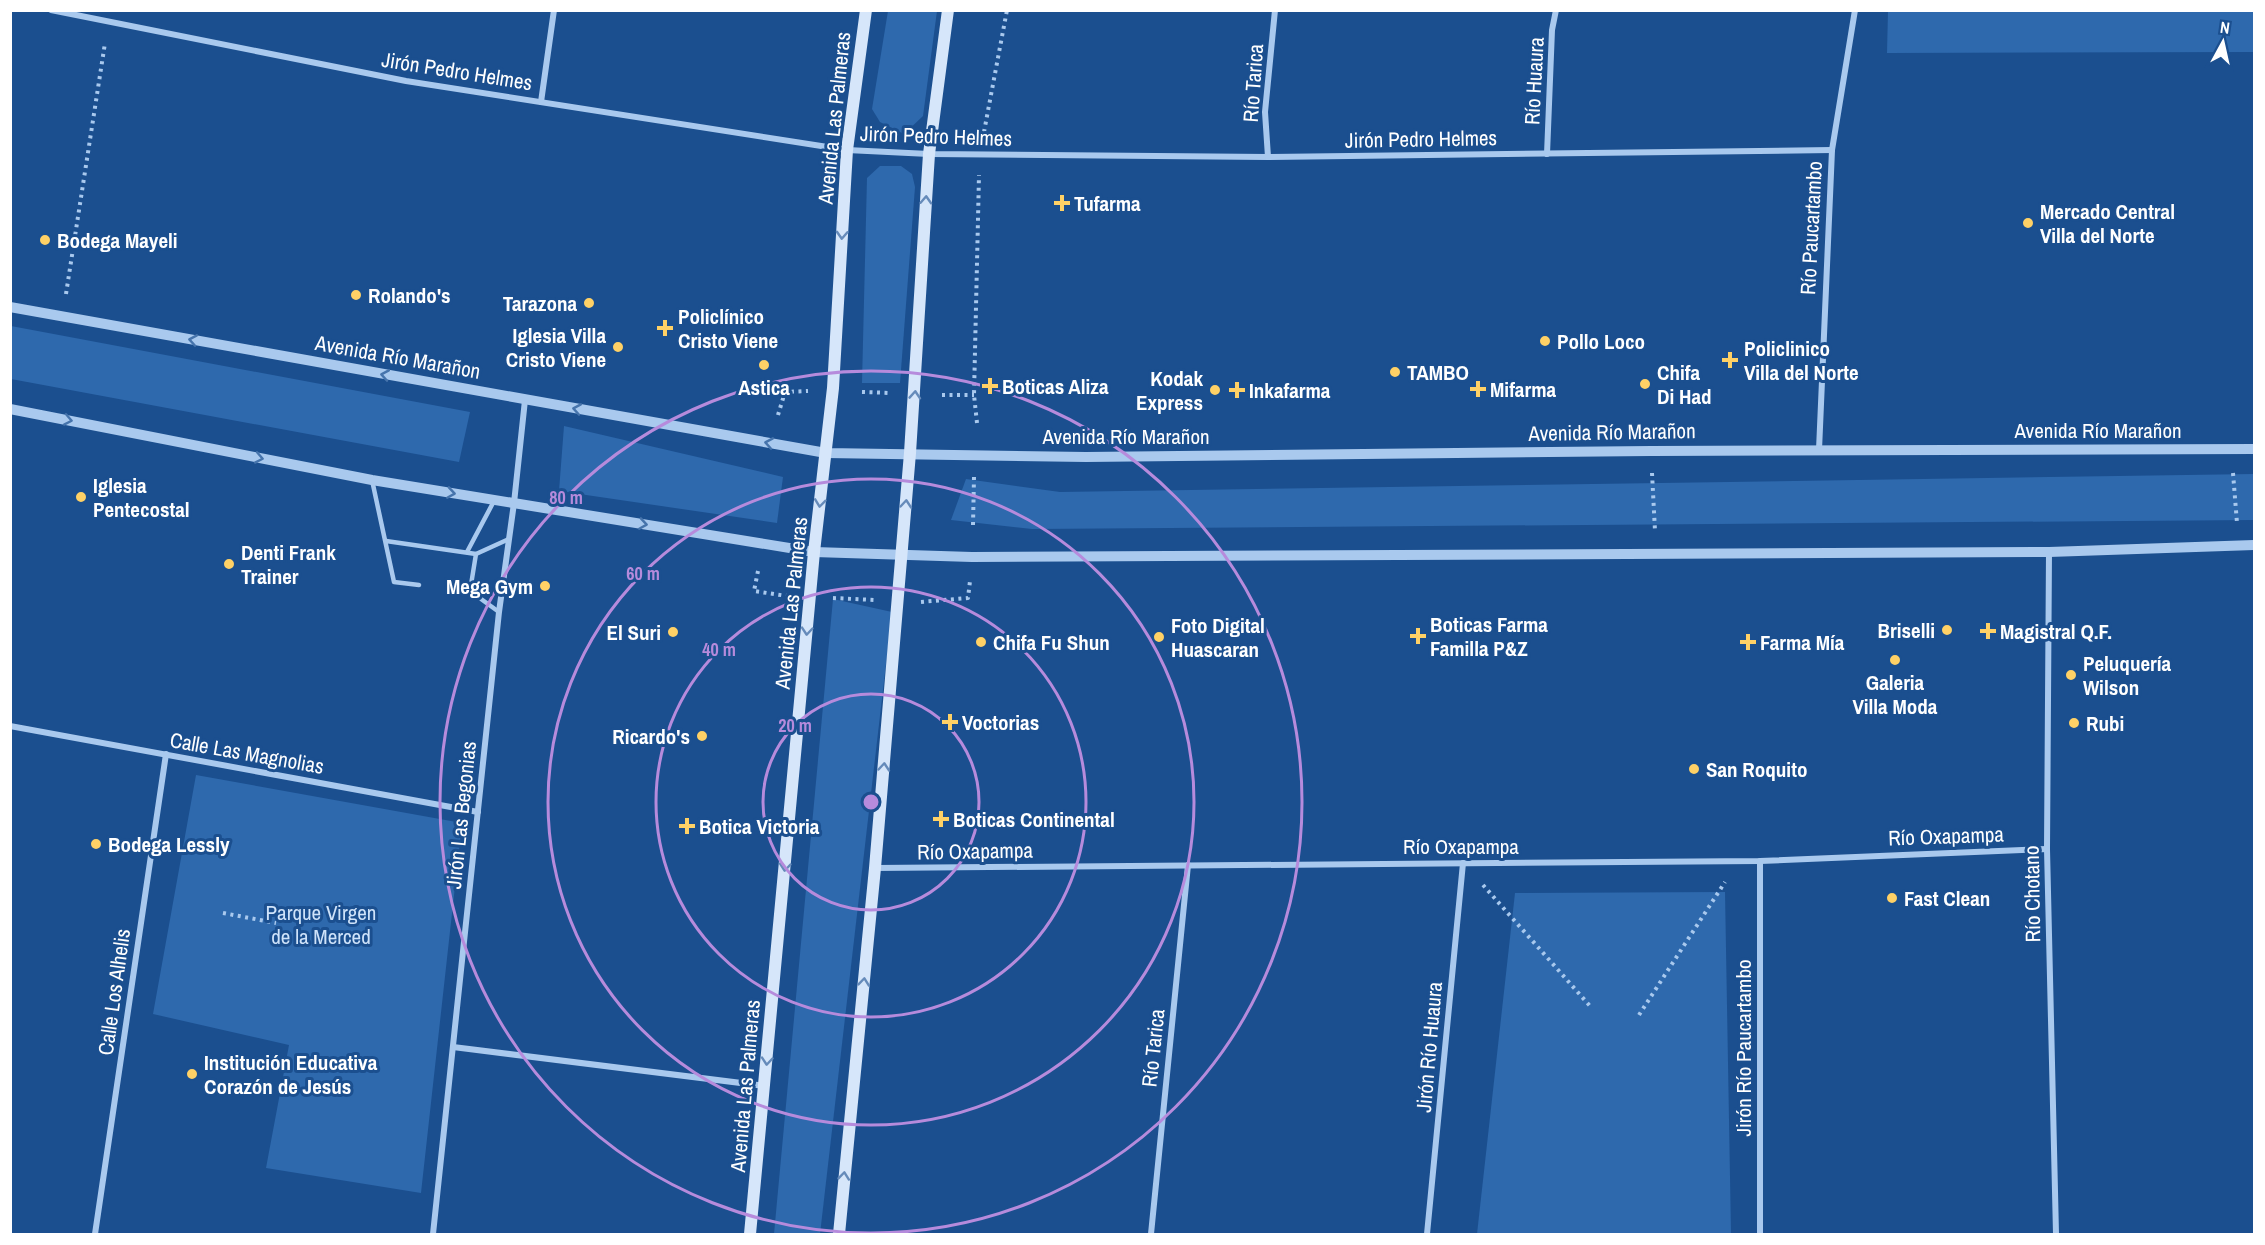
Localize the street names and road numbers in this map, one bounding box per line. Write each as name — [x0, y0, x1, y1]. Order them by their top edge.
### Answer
street label: Avenida Las Palmeras — [810, 30, 857, 207]
street label: Río Huaura — [1517, 36, 1551, 126]
street label: Río Tarica — [1236, 42, 1270, 123]
street label: Jirón Pedro Helmes — [380, 45, 534, 97]
street label: Jirón Pedro Helmes — [859, 119, 1013, 153]
street label: Jirón Pedro Helmes — [1345, 123, 1497, 155]
street label: Río Paucartambo — [1793, 160, 1829, 296]
street label: Avenida Río Marañon — [312, 328, 483, 386]
street label: Avenida Río Marañon — [1527, 416, 1696, 448]
street label: Avenida Río Marañon — [2013, 416, 2182, 445]
street label: Avenida Río Marañon — [1041, 422, 1210, 451]
street label: Avenida Las Palmeras — [767, 515, 814, 692]
street label: Calle Las Magnolias — [168, 725, 326, 781]
street label: Jirón Las Begonias — [439, 740, 483, 890]
street label: Río Oxapampa — [1888, 819, 2005, 853]
street label: Río Oxapampa — [1403, 832, 1519, 861]
street label: Río Oxapampa — [917, 835, 1034, 867]
street label: Río Chotano — [2017, 845, 2047, 943]
street label: Calle Los Alhelis — [91, 927, 137, 1057]
street label: Jirón Río Paucartambo — [1729, 959, 1758, 1137]
street label: Jirón Río Huaura — [1409, 980, 1449, 1114]
street label: Avenida Las Palmeras — [723, 999, 767, 1174]
street label: Río Tarica — [1134, 1007, 1172, 1089]

